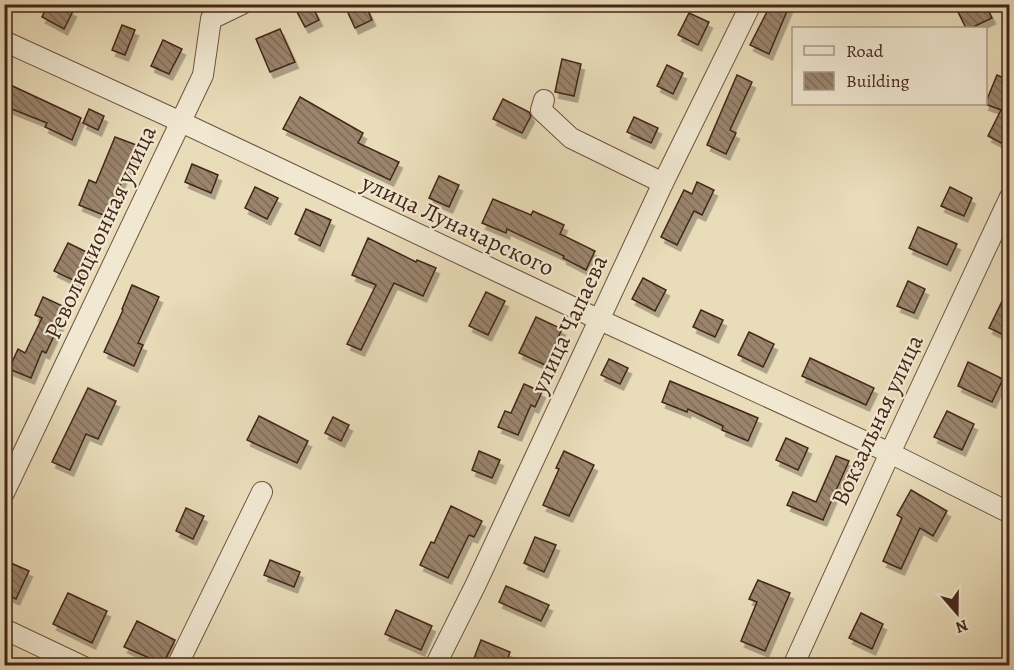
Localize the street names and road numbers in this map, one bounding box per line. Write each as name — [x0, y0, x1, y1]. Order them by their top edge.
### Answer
street label: Революционная улица — [36, 120, 164, 344]
street label: улица Луначарского — [356, 166, 559, 284]
street label: улица Чапаева — [523, 250, 615, 399]
street label: Вокзальная улица — [823, 329, 931, 511]

